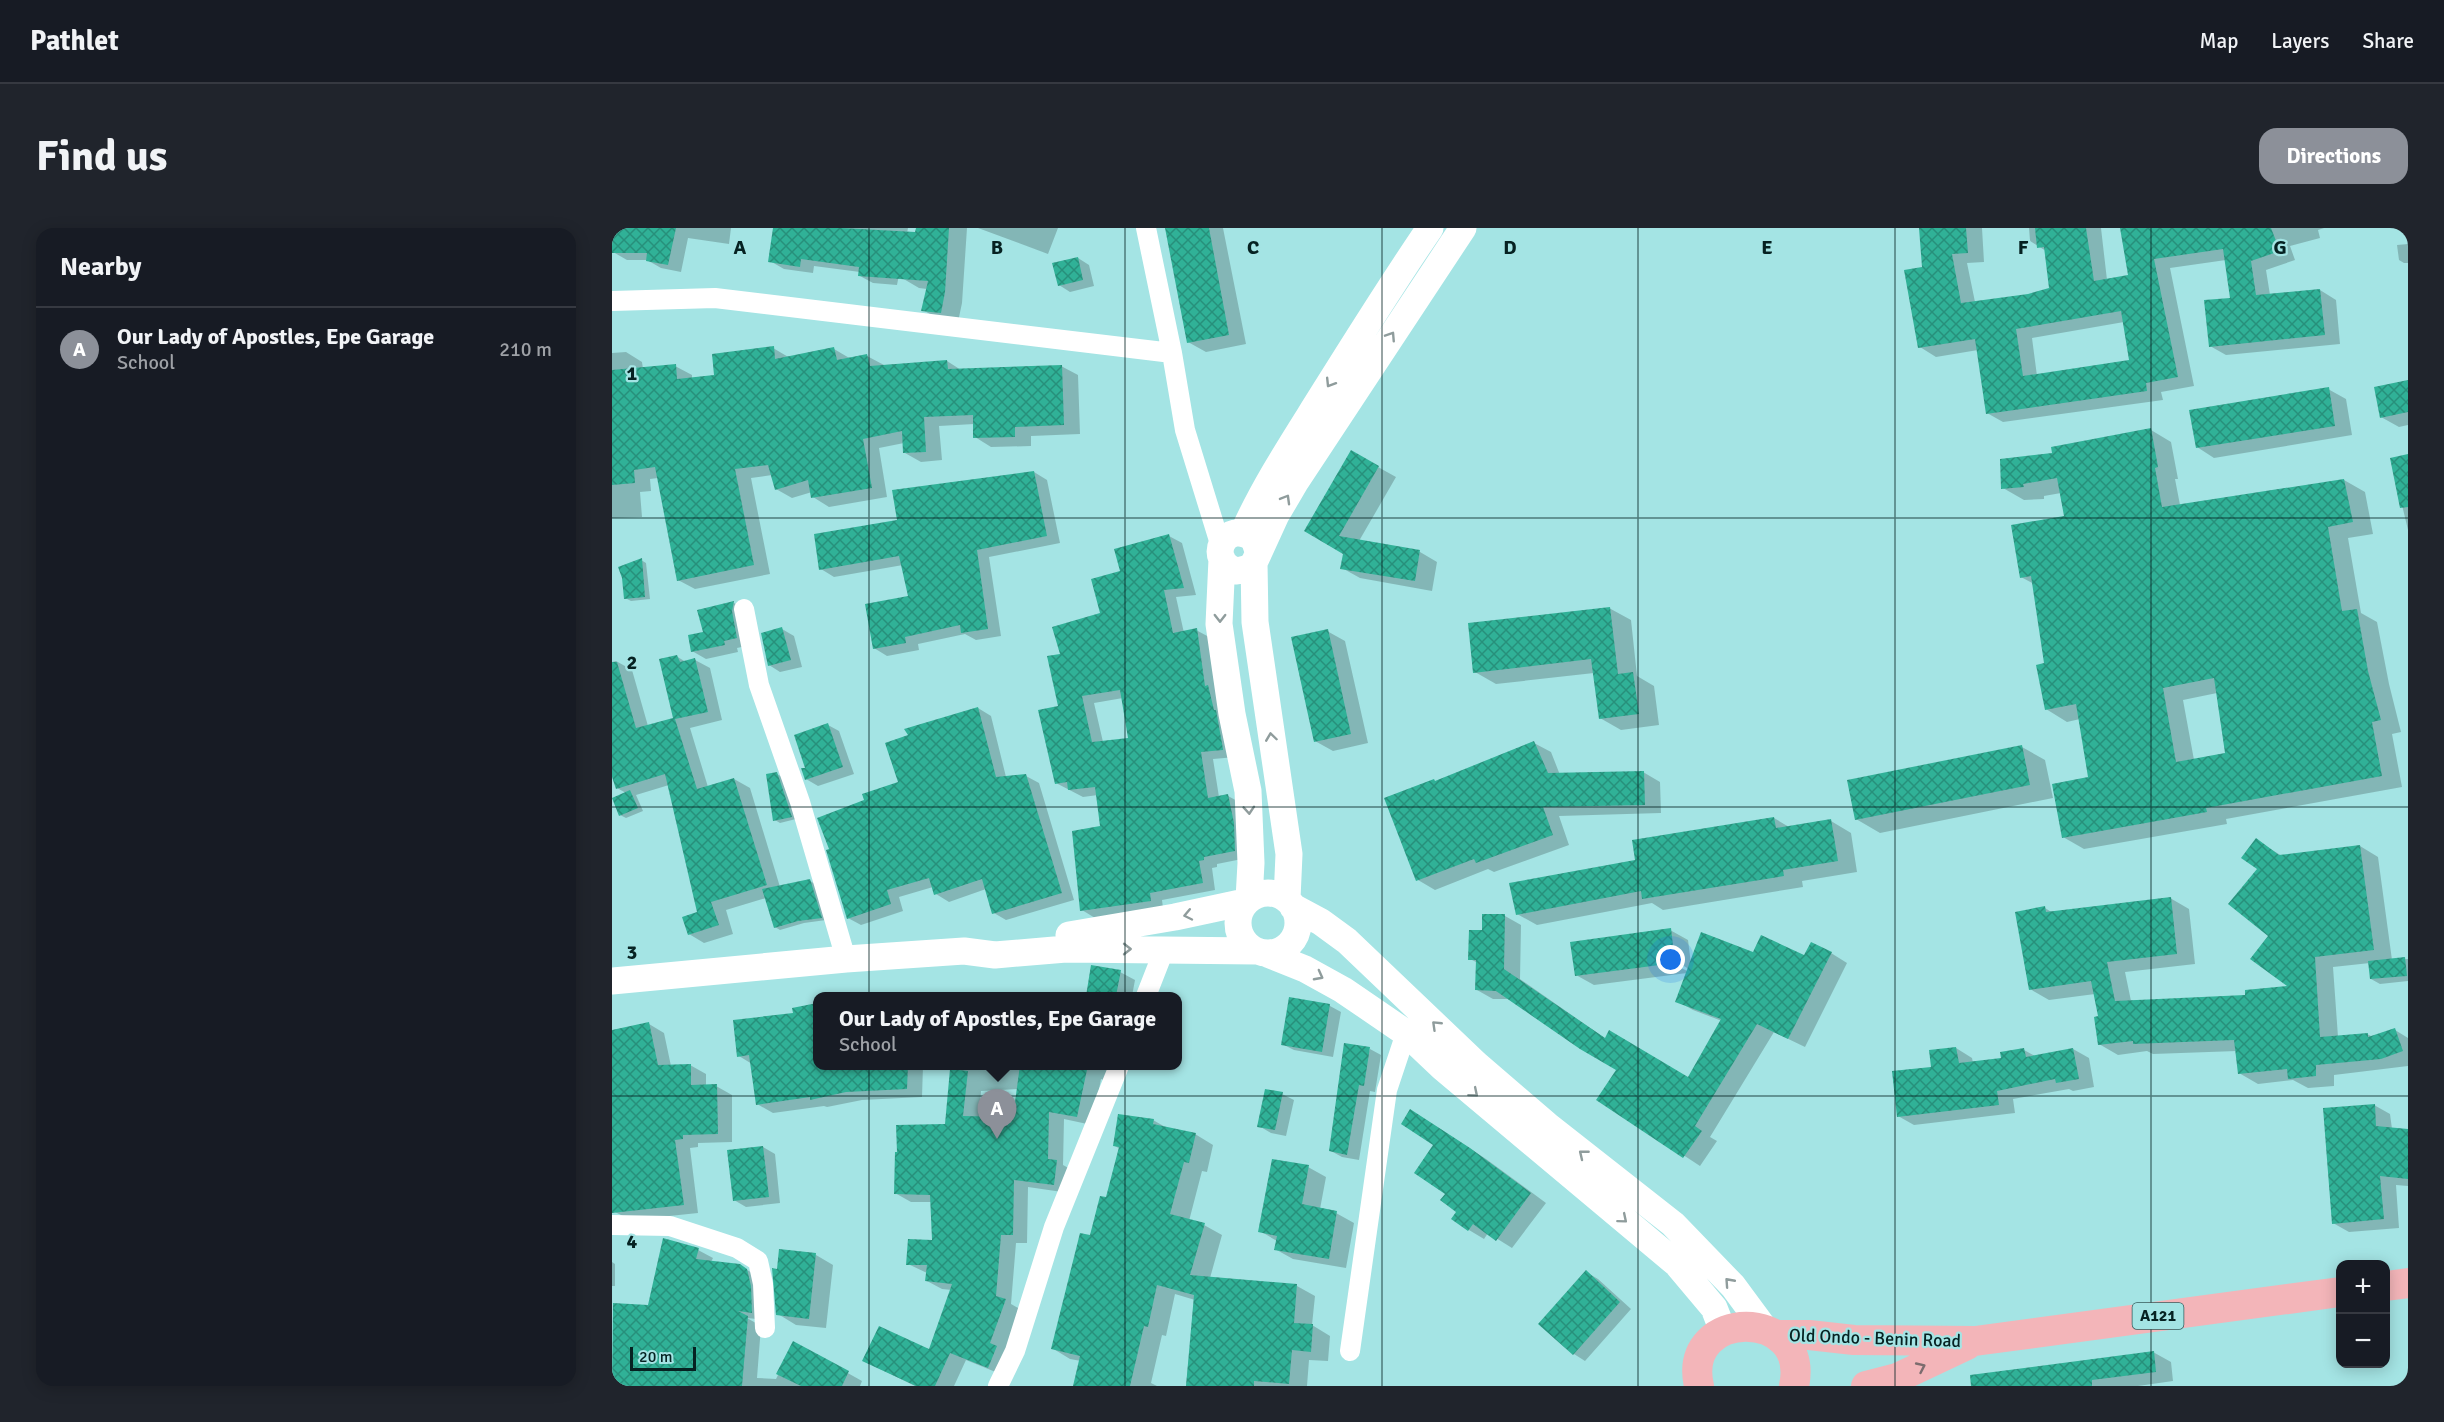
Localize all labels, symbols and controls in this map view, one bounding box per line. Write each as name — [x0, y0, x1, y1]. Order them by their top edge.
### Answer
text: Pathlet — [30, 24, 119, 58]
text: Map — [2200, 28, 2238, 54]
text: Layers — [2271, 28, 2329, 54]
text: Share — [2362, 28, 2414, 54]
button: Directions — [2259, 128, 2408, 184]
text: Find us — [36, 131, 167, 182]
text: A — [734, 235, 747, 260]
text: B — [991, 235, 1003, 260]
text: C — [1247, 235, 1259, 260]
text: D — [1503, 235, 1517, 260]
text: E — [1761, 235, 1773, 260]
text: F — [2018, 235, 2029, 260]
text: G — [2273, 235, 2287, 260]
text: Nearby — [60, 251, 141, 283]
text: Our Lady of Apostles, Epe Garage — [117, 323, 434, 350]
one-way arrow — [1384, 331, 1395, 342]
text: A — [73, 337, 86, 362]
text: 210 m — [499, 337, 552, 362]
text: School — [117, 350, 175, 375]
text: 1 — [627, 361, 638, 386]
one-way arrow — [1325, 377, 1337, 387]
one-way arrow — [1278, 495, 1290, 506]
one-way arrow — [1213, 613, 1226, 622]
text: 2 — [627, 650, 637, 675]
one-way arrow — [1265, 733, 1277, 742]
one-way arrow — [1242, 806, 1255, 815]
one-way arrow — [1183, 907, 1193, 920]
text: 3 — [627, 940, 637, 965]
one-way arrow — [1122, 943, 1131, 955]
your location — [1656, 945, 1685, 974]
one-way arrow — [1312, 969, 1323, 980]
popup — [813, 992, 1182, 1070]
text: Our Lady of Apostles, Epe Garage — [839, 1005, 1156, 1032]
one-way arrow — [1433, 1022, 1444, 1033]
text: School — [839, 1032, 897, 1057]
one-way arrow — [1467, 1086, 1478, 1097]
pin: A — [978, 1090, 1016, 1139]
one-way arrow — [1578, 1150, 1589, 1161]
one-way arrow — [1616, 1212, 1627, 1223]
text: 4 — [627, 1229, 638, 1254]
map controls — [2336, 1260, 2390, 1368]
button: + — [2336, 1260, 2390, 1314]
one-way arrow — [1725, 1278, 1736, 1289]
road number: A121 — [2132, 1303, 2184, 1329]
button: − — [2336, 1314, 2390, 1368]
street label: Old Ondo - Benin Road — [1789, 1324, 1961, 1352]
scale bar — [630, 1344, 696, 1372]
text: 20 m — [639, 1347, 673, 1367]
one-way arrow — [1914, 1362, 1925, 1374]

